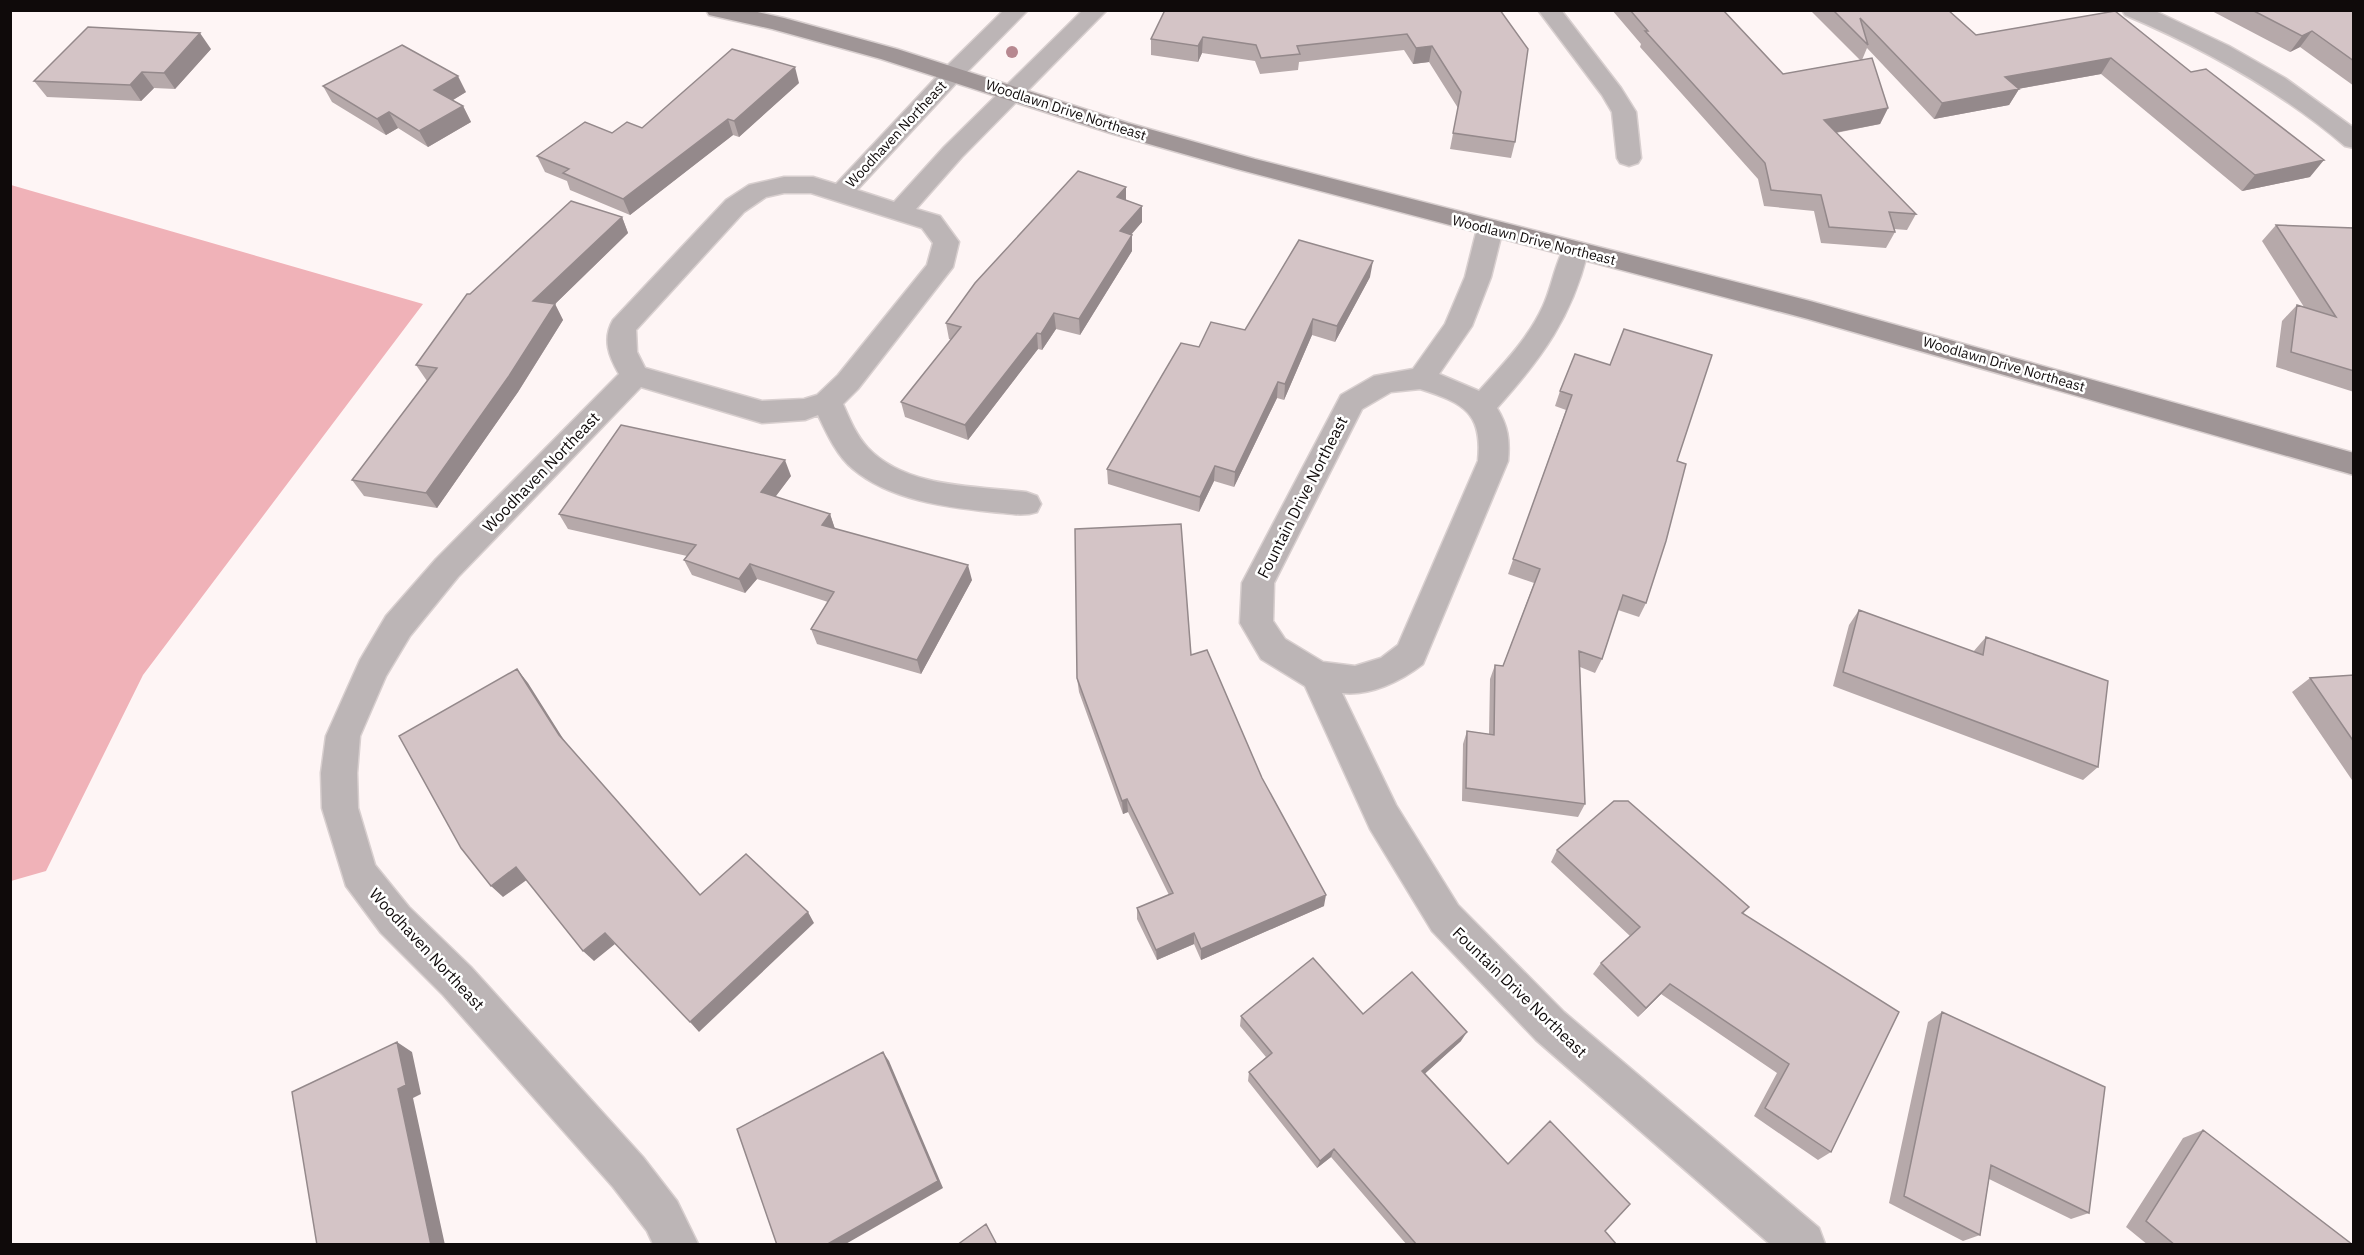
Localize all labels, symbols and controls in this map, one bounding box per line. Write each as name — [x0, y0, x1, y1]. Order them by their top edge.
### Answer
street label: Woodlawn Drive Northeast — [983, 76, 1149, 144]
street label: Woodhaven Northeast — [842, 77, 950, 191]
street label: Woodlawn Drive Northeast — [1450, 211, 1618, 269]
street label: Woodlawn Drive Northeast — [1921, 332, 2087, 396]
street label: Woodhaven Northeast — [478, 408, 604, 536]
street label: Fountain Drive Northeast — [1252, 413, 1352, 581]
street label: Woodhaven Northeast — [365, 884, 489, 1014]
street label: Fountain Drive Northeast — [1449, 923, 1591, 1061]

